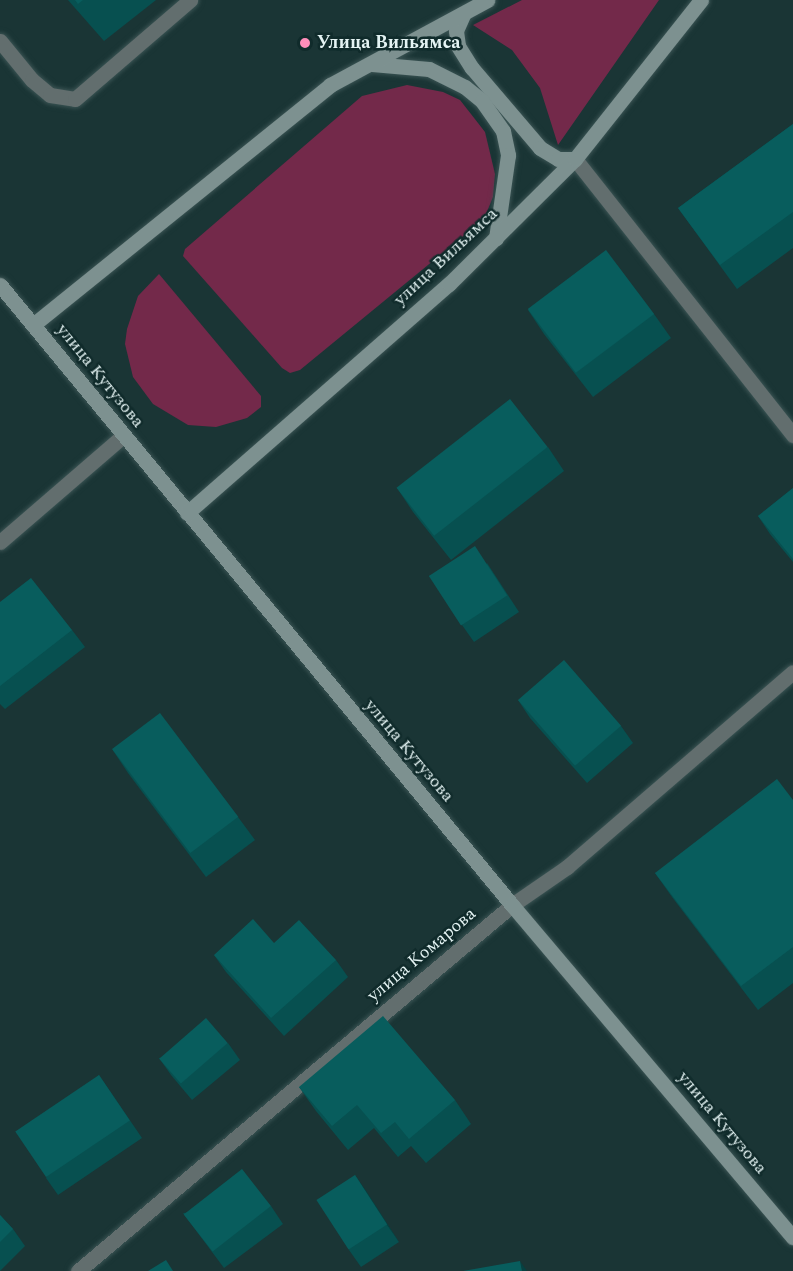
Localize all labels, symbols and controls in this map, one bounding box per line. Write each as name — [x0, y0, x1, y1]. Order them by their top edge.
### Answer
place label: Улица Вильямса — [317, 32, 461, 54]
marker: Улица Вильямса — [298, 36, 312, 50]
street label: улица Вильямса — [390, 203, 502, 311]
street label: улица Кутузова — [51, 320, 149, 432]
street label: улица Кутузова — [360, 695, 458, 807]
street label: улица Комарова — [363, 903, 481, 1007]
street label: улица Кутузова — [673, 1067, 771, 1179]

